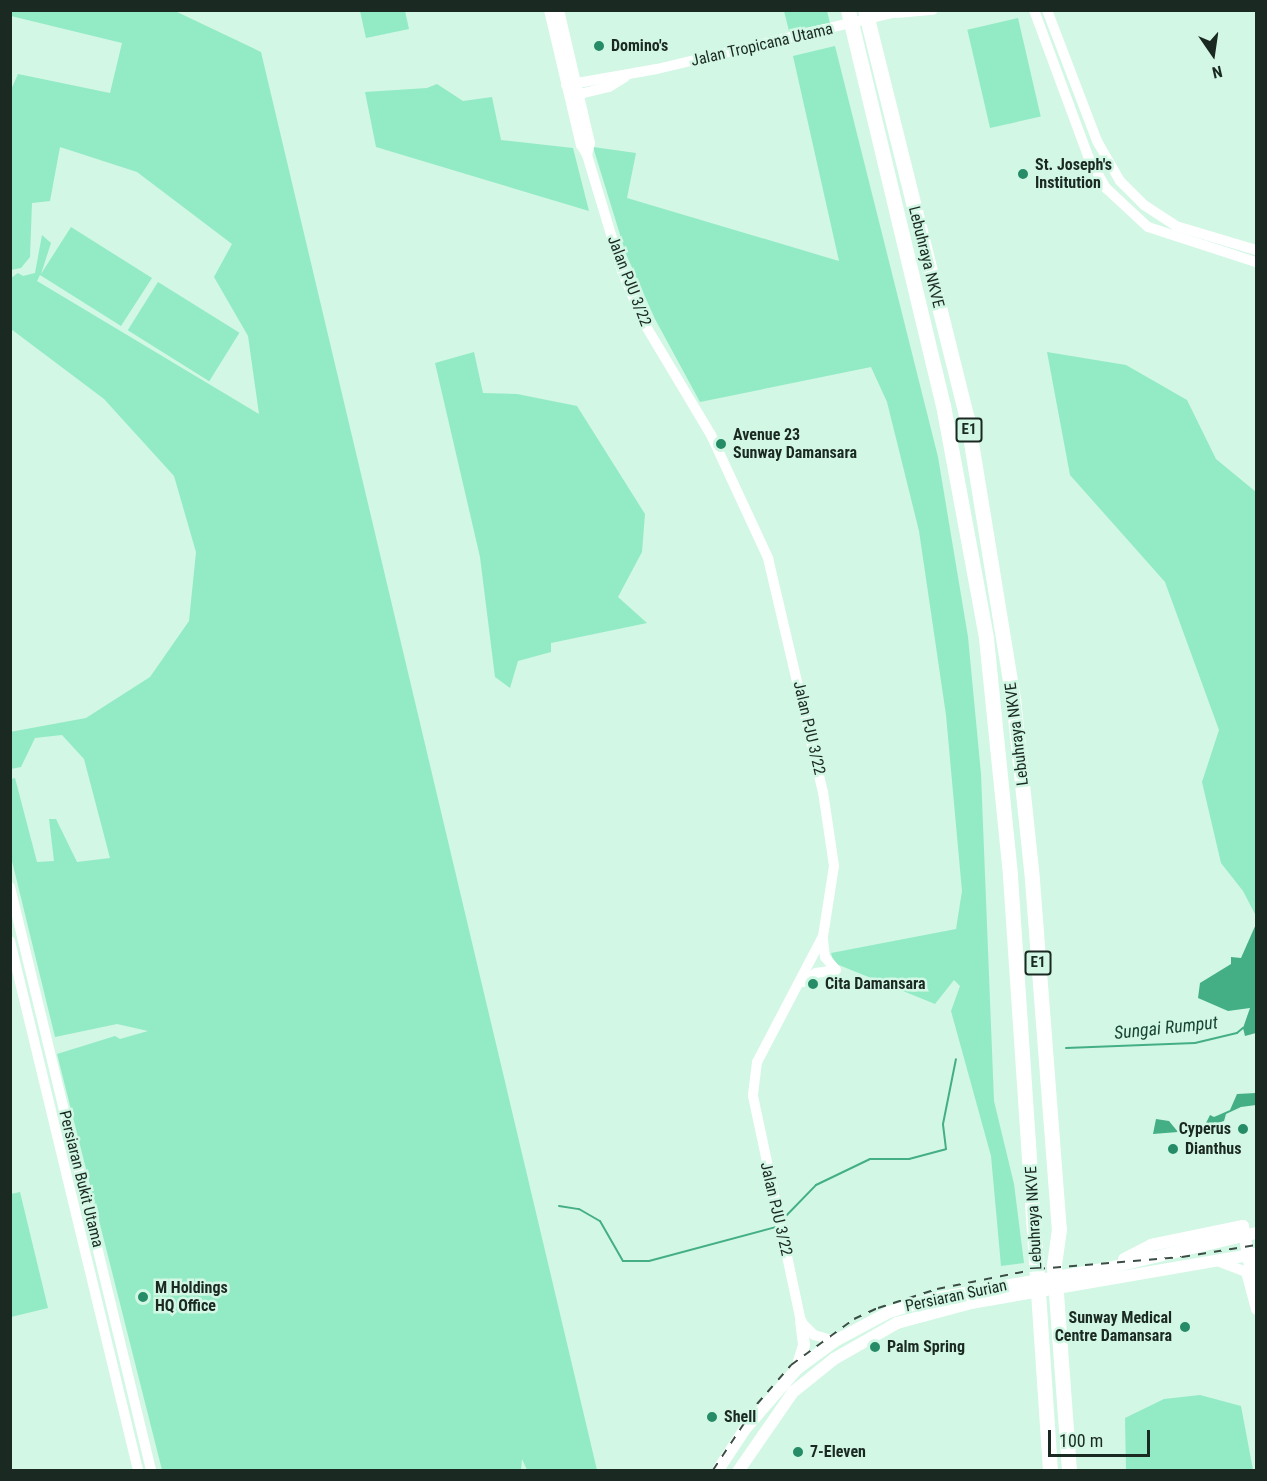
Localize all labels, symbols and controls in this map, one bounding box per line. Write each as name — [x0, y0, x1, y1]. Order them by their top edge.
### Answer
street label: Jalan Tropicana Utama — [689, 19, 835, 71]
north arrow — [1183, 24, 1243, 84]
place label: Domino's — [611, 36, 668, 56]
marker: Domino's — [592, 39, 606, 53]
text: N — [1210, 62, 1224, 82]
place label: St. Joseph's Institution — [1035, 155, 1112, 193]
marker: St. Joseph's Institution — [1016, 167, 1030, 181]
street label: Lebuhraya NKVE — [904, 204, 948, 310]
street label: Jalan PJU 3/22 — [603, 233, 655, 329]
road number: E1 — [956, 418, 982, 442]
place label: Avenue 23 Sunway Damansara — [733, 425, 857, 463]
marker: Avenue 23 Sunway Damansara — [714, 437, 728, 451]
street label: Jalan PJU 3/22 — [789, 679, 829, 777]
street label: Lebuhraya NKVE — [1001, 681, 1033, 787]
road number: E1 — [1024, 951, 1052, 975]
place label: Cita Damansara — [825, 974, 926, 994]
marker: Cita Damansara — [806, 977, 820, 991]
water label: Sungai Rumput — [1113, 1012, 1219, 1044]
street label: Persiaran Bukit Utama — [55, 1109, 107, 1249]
place label: Cyperus — [1179, 1119, 1231, 1139]
marker: Cyperus — [1236, 1122, 1250, 1136]
place label: Dianthus — [1185, 1139, 1241, 1159]
marker: Dianthus — [1166, 1142, 1180, 1156]
street label: Jalan PJU 3/22 — [756, 1160, 796, 1258]
street label: Lebuhraya NKVE — [1022, 1166, 1046, 1270]
street label: Persiaran Surian — [903, 1276, 1009, 1316]
place label: M Holdings HQ Office — [155, 1278, 228, 1316]
marker: M Holdings HQ Office — [136, 1290, 150, 1304]
place label: Sunway Medical Centre Damansara — [1055, 1308, 1172, 1346]
marker: Sunway Medical Centre Damansara — [1176, 1318, 1194, 1336]
place label: Palm Spring — [887, 1337, 965, 1357]
marker: Palm Spring — [868, 1340, 882, 1354]
place label: Shell — [724, 1407, 756, 1427]
marker: Shell — [705, 1410, 719, 1424]
scale bar — [1051, 1418, 1153, 1456]
text: 100 m — [1059, 1430, 1103, 1451]
place label: 7-Eleven — [810, 1442, 866, 1462]
marker: 7-Eleven — [791, 1445, 805, 1459]

